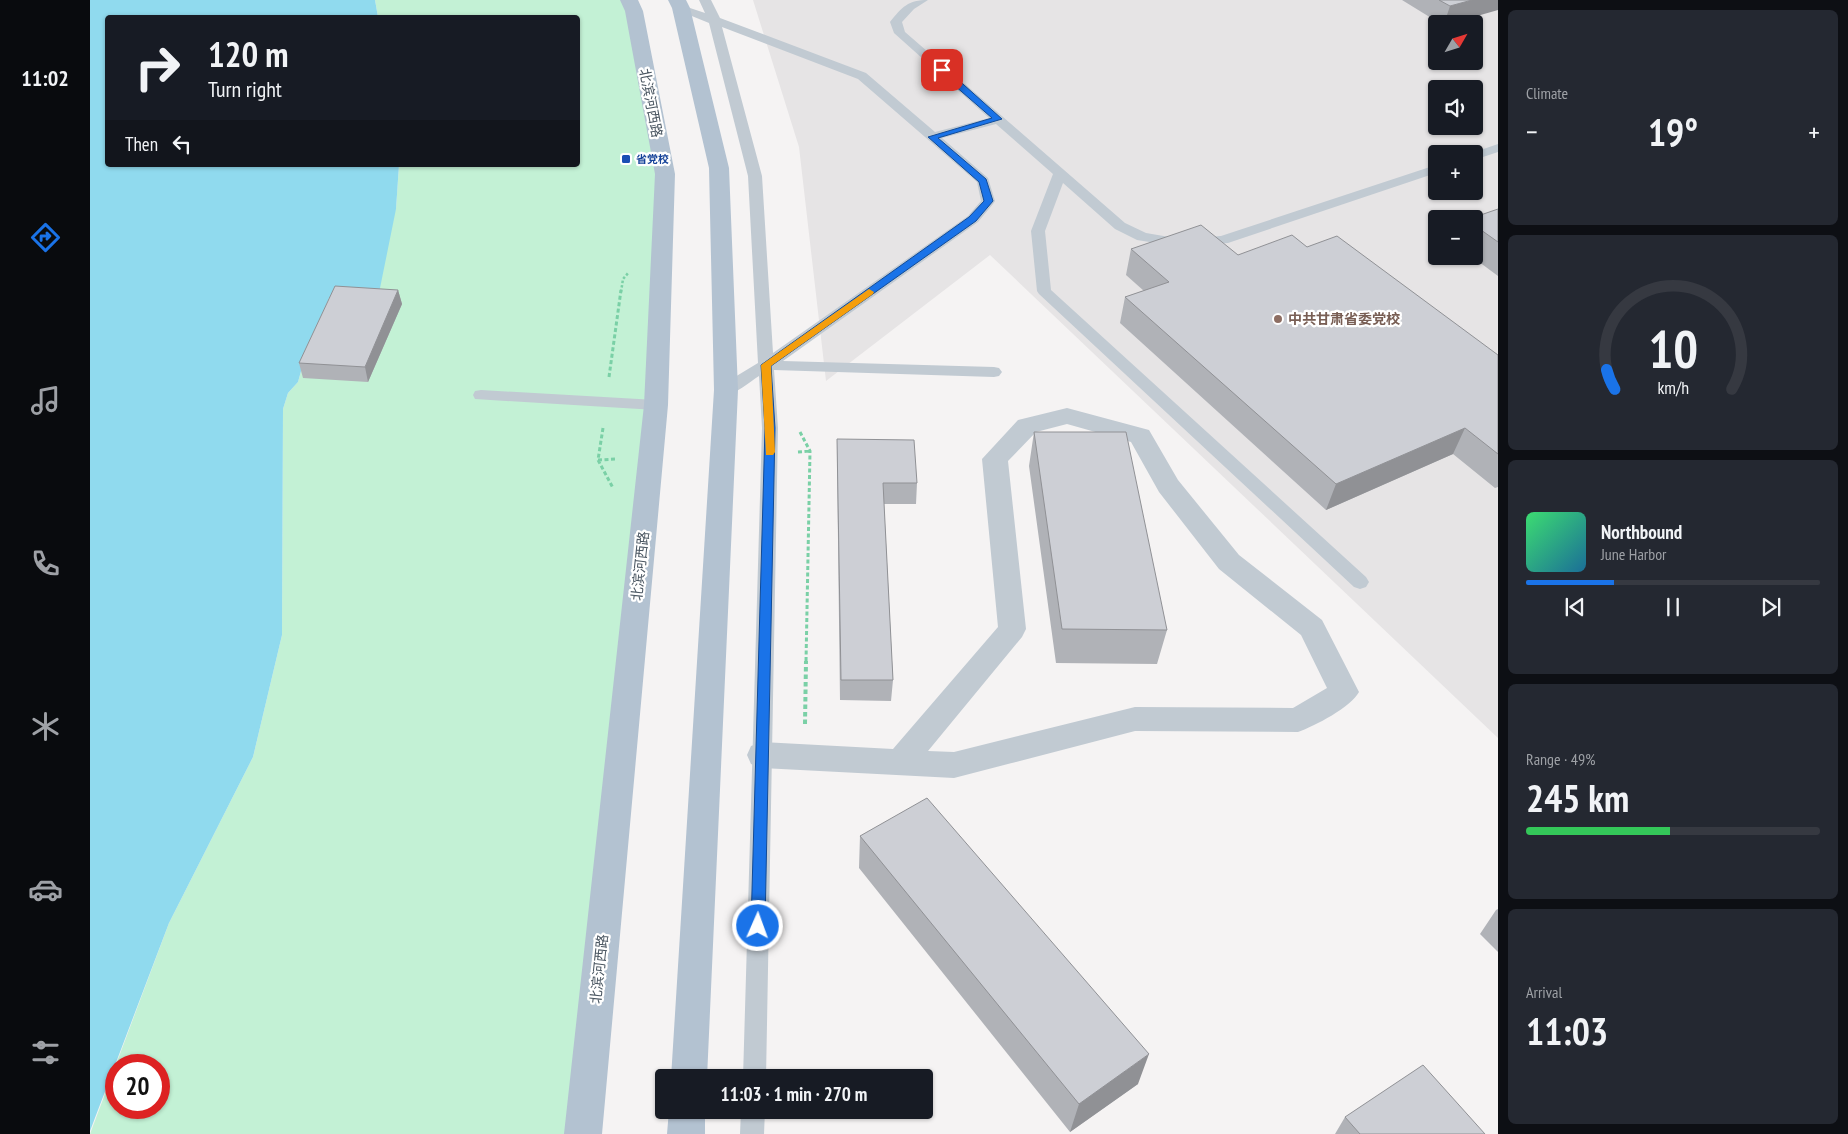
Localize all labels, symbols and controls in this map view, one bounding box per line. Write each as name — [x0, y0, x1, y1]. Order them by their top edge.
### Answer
north arrow — [1428, 15, 1482, 70]
map controls — [1428, 15, 1483, 265]
text: 120 m — [208, 31, 289, 77]
icon: right — [125, 35, 190, 100]
pin — [921, 49, 963, 91]
icon: arrive — [928, 56, 956, 84]
text: 11:02 — [21, 64, 69, 92]
street label: 北滨河西路 — [635, 67, 667, 139]
text: Turn right — [208, 75, 282, 103]
button: sound — [1428, 80, 1483, 135]
text: Climate — [1526, 83, 1568, 103]
text: 19° — [1648, 107, 1698, 156]
text: − — [1526, 113, 1538, 150]
text: + — [1808, 113, 1820, 150]
icon: left — [168, 130, 196, 158]
text: Then — [125, 132, 158, 156]
button: + — [1428, 145, 1483, 200]
place label: 省党校 — [636, 152, 669, 166]
marker: 省党校 — [620, 153, 632, 165]
button: − — [1428, 210, 1483, 265]
icon: directions — [28, 220, 63, 255]
place label: 中共甘肃省委党校 — [1288, 310, 1400, 328]
marker: 中共甘肃省委党校 — [1272, 313, 1284, 325]
text: 10 — [1648, 315, 1698, 382]
text: km/h — [1657, 376, 1689, 399]
icon: music — [28, 383, 63, 418]
text: Northbound — [1601, 520, 1682, 544]
street label: 北滨河西路 — [627, 530, 653, 602]
text: June Harbor — [1601, 544, 1666, 564]
icon: phone — [28, 546, 63, 581]
icon: previous — [1561, 593, 1589, 621]
icon: pause — [1659, 593, 1687, 621]
icon: next — [1757, 593, 1785, 621]
icon: climate — [28, 709, 63, 744]
text: Range · 49% — [1526, 749, 1595, 769]
text: 245 km — [1526, 773, 1629, 822]
icon: car — [28, 872, 63, 907]
position arrow — [731, 899, 783, 951]
street label: 北滨河西路 — [586, 933, 612, 1005]
text: Arrival — [1526, 982, 1562, 1002]
text: 11:03 — [1526, 1006, 1608, 1055]
icon: filters — [28, 1035, 63, 1070]
speed limit sign: 20 — [105, 1054, 170, 1119]
text: 11:03 · 1 min · 270 m — [721, 1082, 867, 1106]

